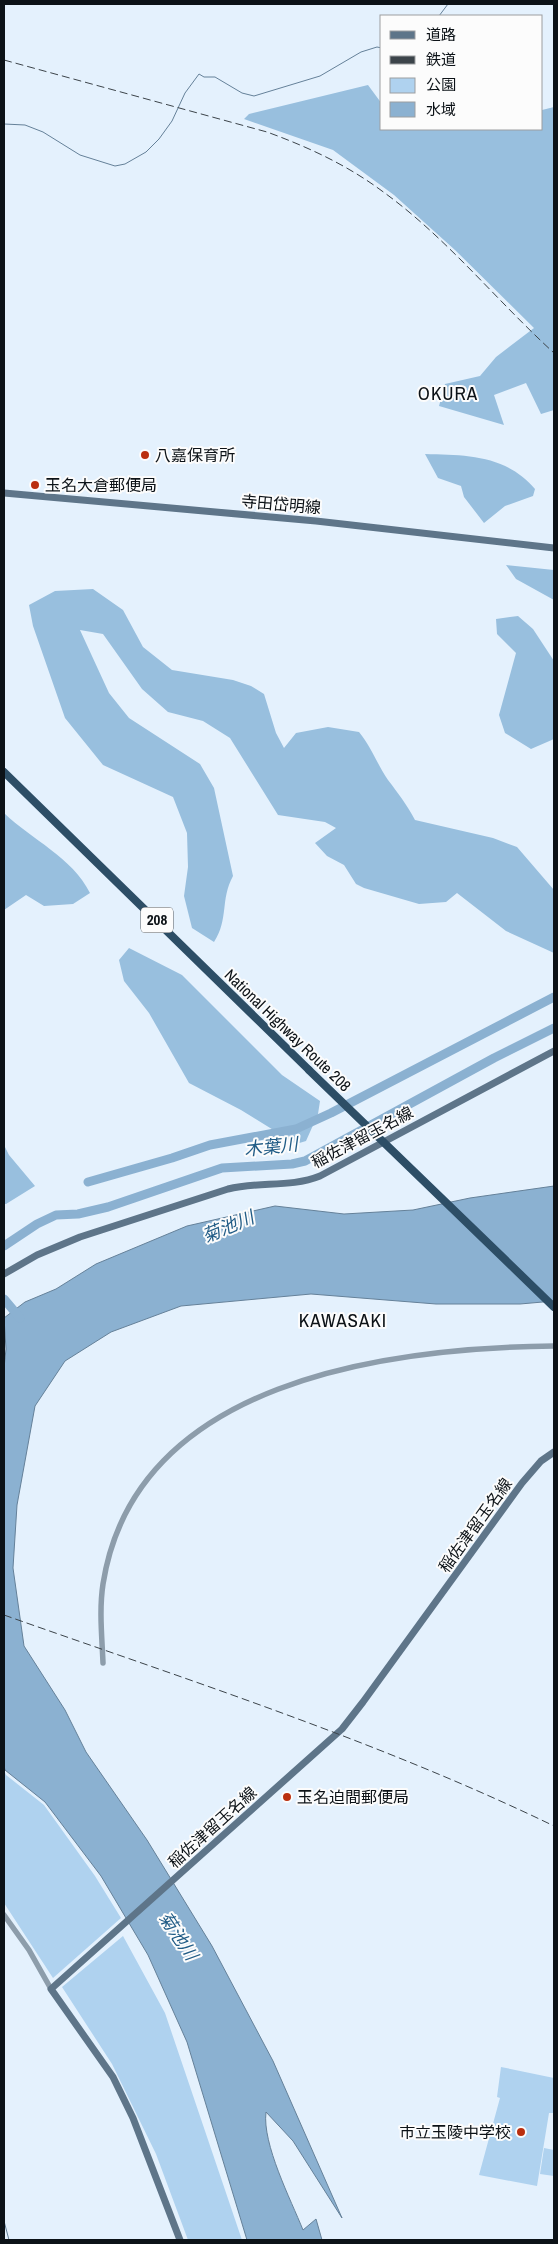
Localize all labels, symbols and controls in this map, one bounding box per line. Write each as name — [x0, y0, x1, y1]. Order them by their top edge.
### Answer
legend — [380, 15, 543, 130]
text: 道路 — [426, 24, 456, 45]
text: 鉄道 — [426, 49, 456, 70]
text: 公園 — [426, 74, 456, 95]
text: 水域 — [426, 99, 456, 120]
district label: OKURA — [418, 380, 478, 406]
place label: 八嘉保育所 — [155, 444, 235, 466]
marker: 八嘉保育所 — [139, 449, 151, 461]
place label: 玉名大倉郵便局 — [45, 474, 157, 496]
marker: 玉名大倉郵便局 — [29, 479, 41, 491]
street label: 寺田岱明線 — [240, 490, 322, 518]
road number: 208 — [141, 908, 173, 932]
street label: National Highway Route 208 — [220, 964, 356, 1096]
street label: 稲佐津留玉名線 — [307, 1101, 417, 1173]
water label: 木葉川 — [243, 1131, 301, 1162]
water label: 菊池川 — [198, 1204, 259, 1249]
district label: KAWASAKI — [299, 1307, 387, 1333]
street label: 稲佐津留玉名線 — [433, 1473, 517, 1577]
street label: 稲佐津留玉名線 — [163, 1781, 261, 1873]
place label: 玉名迫間郵便局 — [297, 1786, 409, 1808]
marker: 玉名迫間郵便局 — [281, 1791, 293, 1803]
water label: 菊池川 — [153, 1906, 205, 1967]
place label: 市立玉陵中学校 — [399, 2121, 511, 2143]
marker: 市立玉陵中学校 — [515, 2126, 527, 2138]

